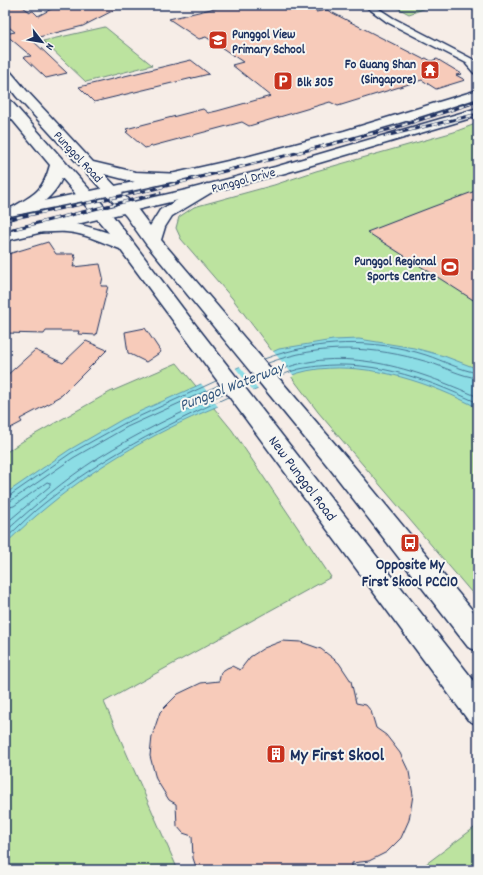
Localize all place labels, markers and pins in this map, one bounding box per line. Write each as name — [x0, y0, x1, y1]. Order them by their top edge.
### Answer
place label: Punggol View Primary School — [232, 26, 306, 60]
school or university icon: Punggol View Primary School — [207, 29, 229, 51]
place label: Fo Guang Shan (Singapore) — [345, 56, 417, 90]
temple icon: Fo Guang Shan (Singapore) — [419, 59, 441, 81]
parking icon: Blk 305 — [272, 70, 294, 92]
place label: Blk 305 — [297, 74, 333, 93]
place label: Punggol Regional Sports Centre — [354, 253, 437, 287]
sports icon: Punggol Regional Sports Centre — [439, 256, 461, 278]
bus stop icon: Opposite My First Skool PCC10 — [399, 532, 421, 554]
place label: Opposite My First Skool PCC10 — [362, 555, 458, 594]
building icon: My First Skool — [265, 743, 287, 765]
place label: My First Skool — [290, 744, 385, 769]

